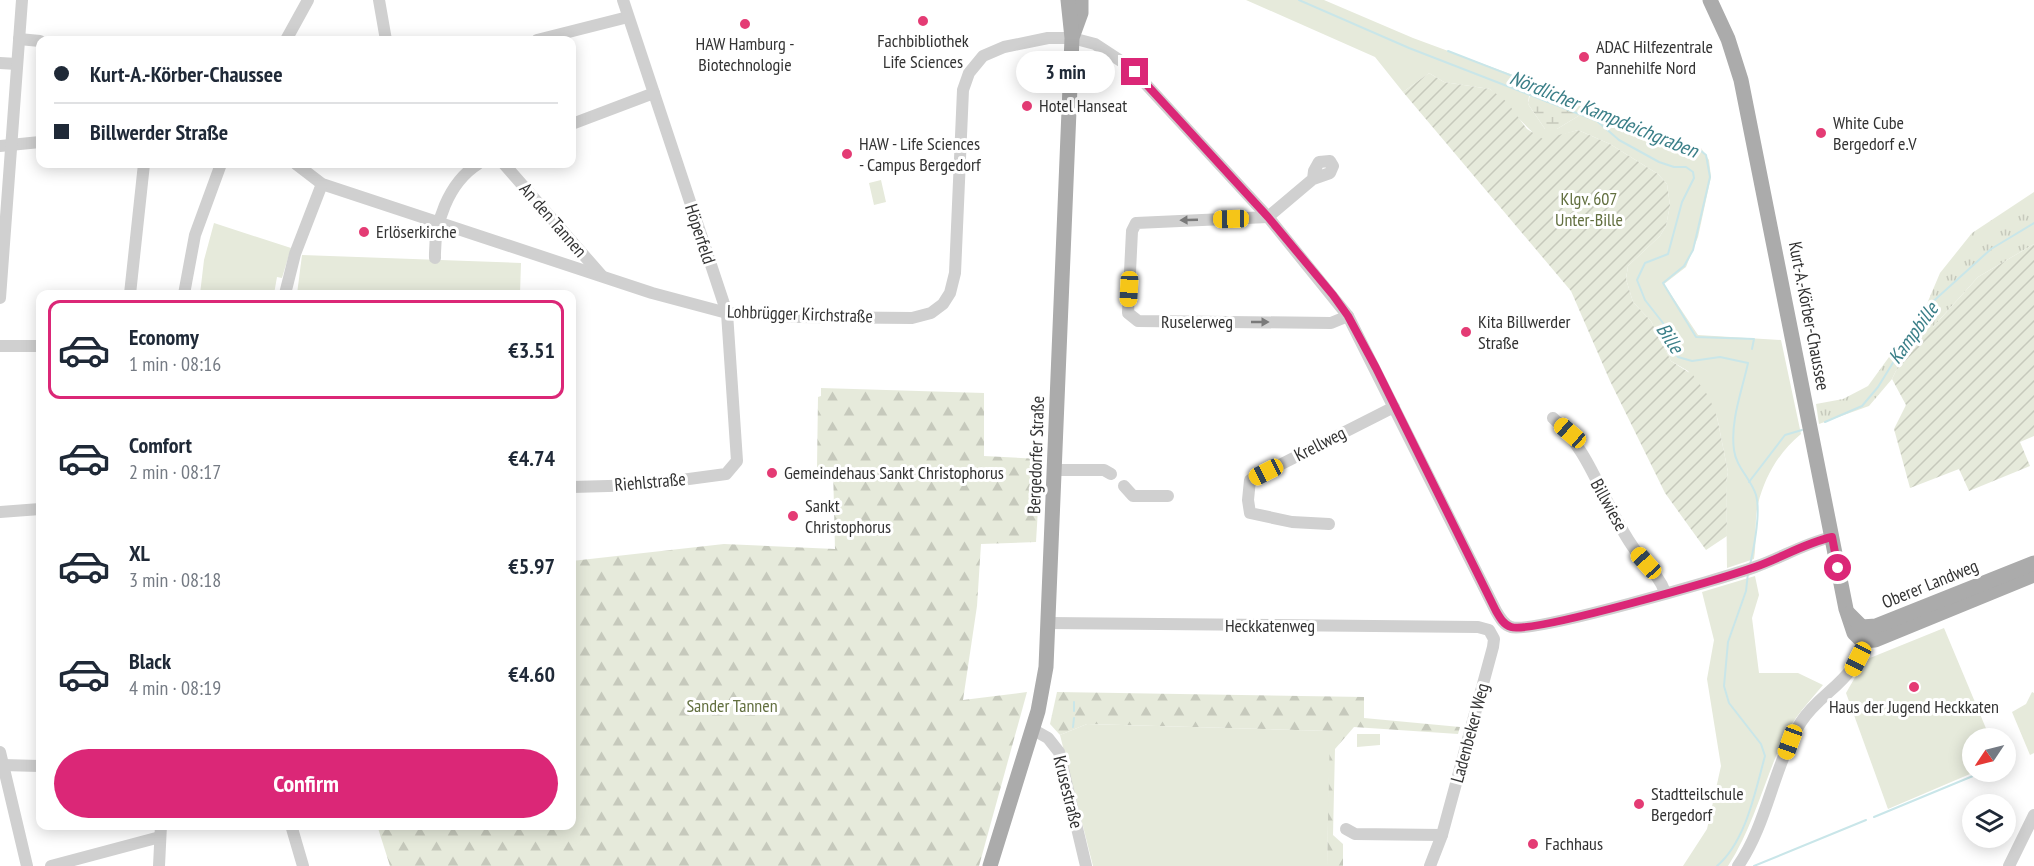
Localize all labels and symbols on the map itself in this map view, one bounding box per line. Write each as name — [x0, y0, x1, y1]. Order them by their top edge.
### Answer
marker: Fachbibliothek Life Sciences — [916, 14, 930, 28]
marker: HAW Hamburg - Biotechnologie — [738, 17, 752, 31]
place label: Fachbibliothek Life Sciences — [877, 29, 969, 73]
place label: HAW Hamburg - Biotechnologie — [696, 32, 795, 76]
place label: ADAC Hilfezentrale Pannehilfe Nord — [1596, 35, 1713, 79]
marker: ADAC Hilfezentrale Pannehilfe Nord — [1577, 50, 1591, 64]
callout: 3 min — [1015, 51, 1114, 93]
route end — [1121, 58, 1148, 85]
water label: Nördlicher Kampdeichgraben — [1506, 64, 1703, 164]
place label: Hotel Hanseat — [1039, 94, 1127, 117]
marker: Hotel Hanseat — [1020, 99, 1034, 113]
place label: White Cube Bergedorf e.V — [1833, 111, 1917, 155]
marker: White Cube Bergedorf e.V — [1814, 126, 1828, 140]
place label: HAW - Life Sciences - Campus Bergedorf — [859, 132, 982, 176]
marker: HAW - Life Sciences - Campus Bergedorf — [840, 147, 854, 161]
street label: An den Tannen — [515, 178, 592, 262]
park label: Klgv. 607 Unter-Bille — [1555, 187, 1623, 231]
street label: Höperfeld — [680, 201, 721, 267]
car — [1213, 210, 1249, 228]
one-way arrow — [1179, 215, 1198, 225]
place label: Erlöserkirche — [376, 220, 457, 243]
marker: Erlöserkirche — [357, 225, 371, 239]
street label: Kurt-A.-Körber-Chaussee — [1784, 239, 1835, 392]
car — [1119, 271, 1139, 307]
water label: Kampbille — [1882, 296, 1945, 369]
street label: Lohbrügger Kirchstraße — [727, 299, 873, 328]
street label: Ruselerweg — [1161, 310, 1233, 333]
place label: Kita Billwerder Straße — [1478, 310, 1571, 354]
one-way arrow — [1250, 317, 1269, 327]
water label: Bille — [1651, 318, 1690, 360]
marker: Kita Billwerder Straße — [1459, 325, 1473, 339]
street label: Bergedorfer Straße — [1022, 396, 1049, 514]
car — [1551, 414, 1589, 452]
street label: Krellweg — [1290, 421, 1349, 466]
car — [1246, 456, 1286, 488]
place label: Gemeindehaus Sankt Christophorus — [784, 461, 1004, 484]
marker: Gemeindehaus Sankt Christophorus — [765, 466, 779, 480]
street label: Riehlstraße — [613, 467, 687, 496]
street label: Billwiese — [1586, 475, 1633, 535]
place label: Sankt Christophorus — [805, 494, 891, 538]
marker: Sankt Christophorus — [786, 509, 800, 523]
car — [1627, 544, 1665, 582]
route start — [1824, 554, 1851, 581]
street label: Oberer Landweg — [1878, 554, 1981, 613]
street label: Heckkatenweg — [1225, 614, 1315, 637]
car — [1842, 639, 1874, 679]
marker: Haus der Jugend Heckkaten — [1907, 680, 1921, 694]
street label: Ladenbeker Weg — [1445, 681, 1494, 785]
park label: Sander Tannen — [686, 694, 778, 717]
place label: Haus der Jugend Heckkaten — [1829, 695, 1999, 718]
car — [1775, 722, 1805, 762]
north arrow — [1962, 728, 2016, 782]
street label: Krusestraße — [1048, 753, 1089, 831]
place label: Stadtteilschule Bergedorf — [1651, 782, 1744, 826]
marker: Stadtteilschule Bergedorf — [1632, 797, 1646, 811]
place label: Fachhaus — [1545, 832, 1603, 855]
marker: Fachhaus — [1526, 837, 1540, 851]

